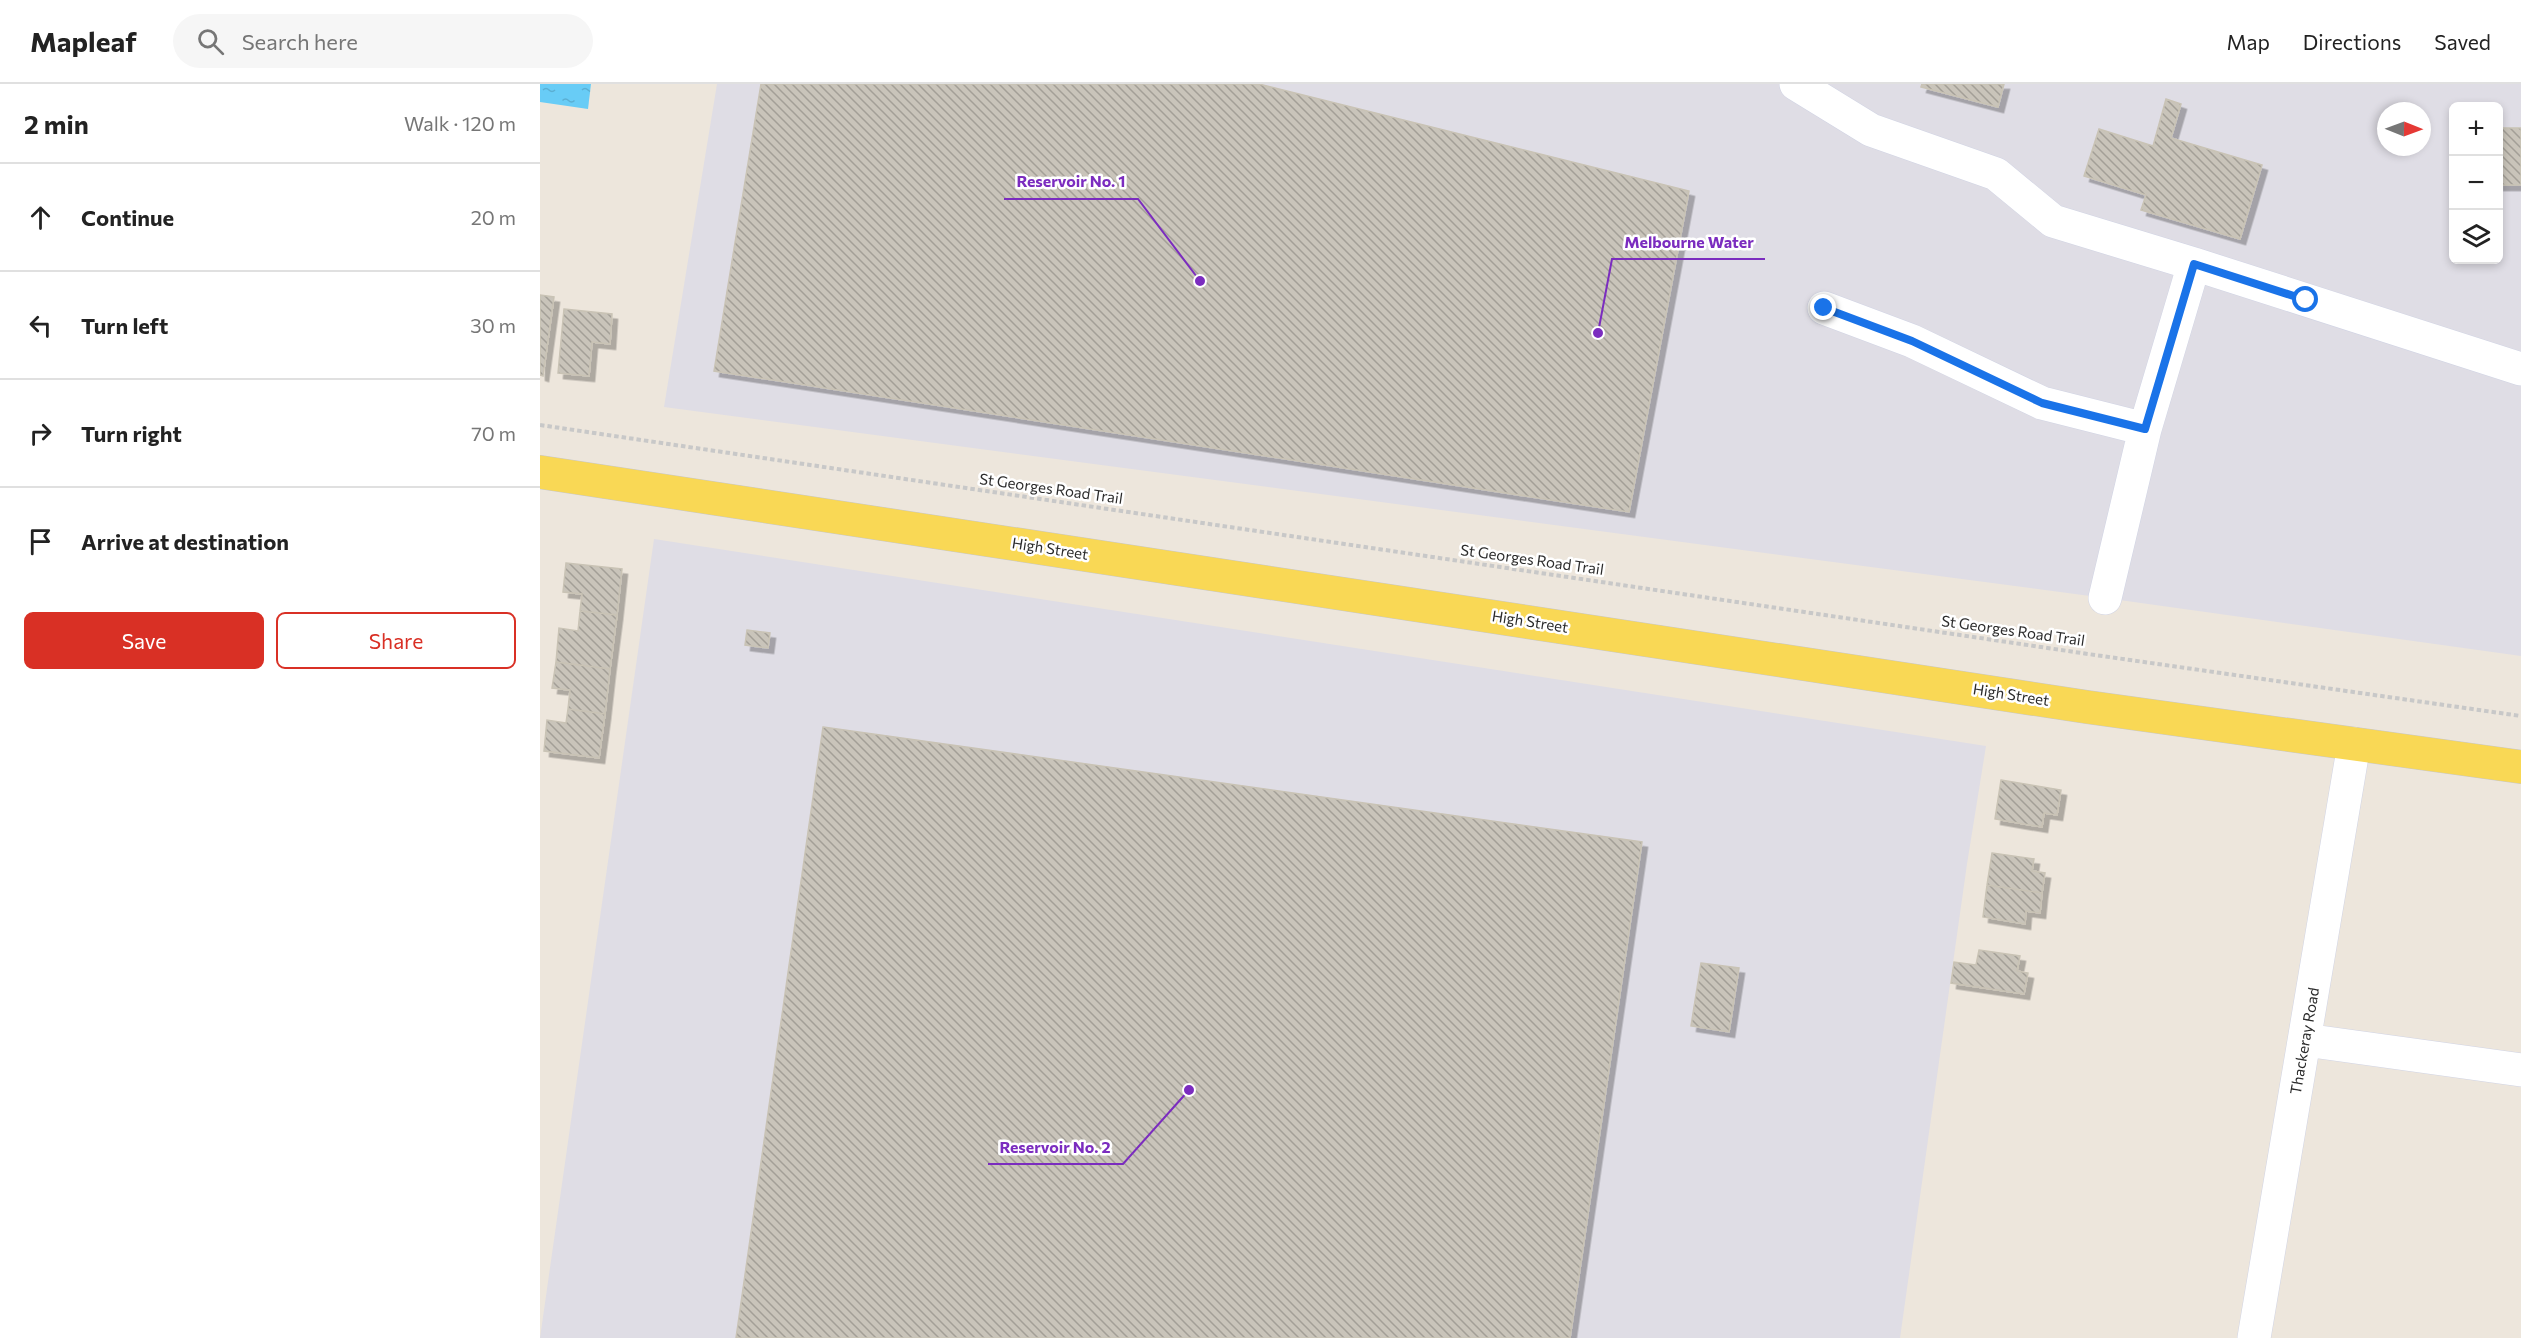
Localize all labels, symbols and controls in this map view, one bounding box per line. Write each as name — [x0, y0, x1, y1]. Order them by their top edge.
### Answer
search box — [173, 14, 593, 68]
text: Mapleaf — [30, 24, 137, 58]
icon: search — [194, 25, 227, 58]
text: Search here — [242, 28, 358, 55]
text: Map — [2227, 29, 2270, 54]
text: Directions — [2303, 29, 2401, 54]
text: Saved — [2434, 29, 2491, 54]
north arrow — [2377, 102, 2431, 156]
map controls — [2449, 102, 2503, 264]
button: + — [2449, 102, 2503, 156]
text: 2 min — [24, 108, 89, 139]
text: Walk · 120 m — [404, 111, 516, 135]
button: − — [2449, 156, 2503, 210]
callout: Reservoir No. 1 — [1004, 165, 1138, 199]
text: Reservoir No. 1 — [1016, 171, 1126, 190]
icon: ahead — [24, 201, 57, 234]
text: Continue — [81, 204, 174, 231]
text: 20 m — [471, 205, 516, 229]
button: layers — [2449, 210, 2503, 264]
callout: Melbourne Water — [1612, 225, 1765, 259]
text: Melbourne Water — [1624, 232, 1754, 251]
route start — [2292, 286, 2318, 312]
route end — [1810, 294, 1836, 320]
icon: left — [24, 309, 57, 342]
text: Turn left — [81, 312, 168, 339]
text: 30 m — [470, 313, 516, 337]
icon: right — [24, 417, 57, 450]
text: Turn right — [81, 420, 182, 447]
text: 70 m — [471, 421, 516, 445]
street label: St Georges Road Trail — [978, 469, 1124, 507]
icon: arrive — [24, 525, 57, 558]
text: Arrive at destination — [81, 528, 289, 555]
street label: High Street — [1011, 533, 1090, 563]
street label: St Georges Road Trail — [1459, 540, 1605, 578]
street label: High Street — [1491, 606, 1570, 636]
street label: St Georges Road Trail — [1940, 611, 2086, 649]
button: Save — [24, 612, 264, 669]
button: Share — [276, 612, 516, 669]
street label: High Street — [1972, 679, 2051, 709]
street label: Thackeray Road — [2286, 986, 2322, 1096]
callout: Reservoir No. 2 — [988, 1130, 1123, 1164]
text: Reservoir No. 2 — [999, 1137, 1111, 1156]

